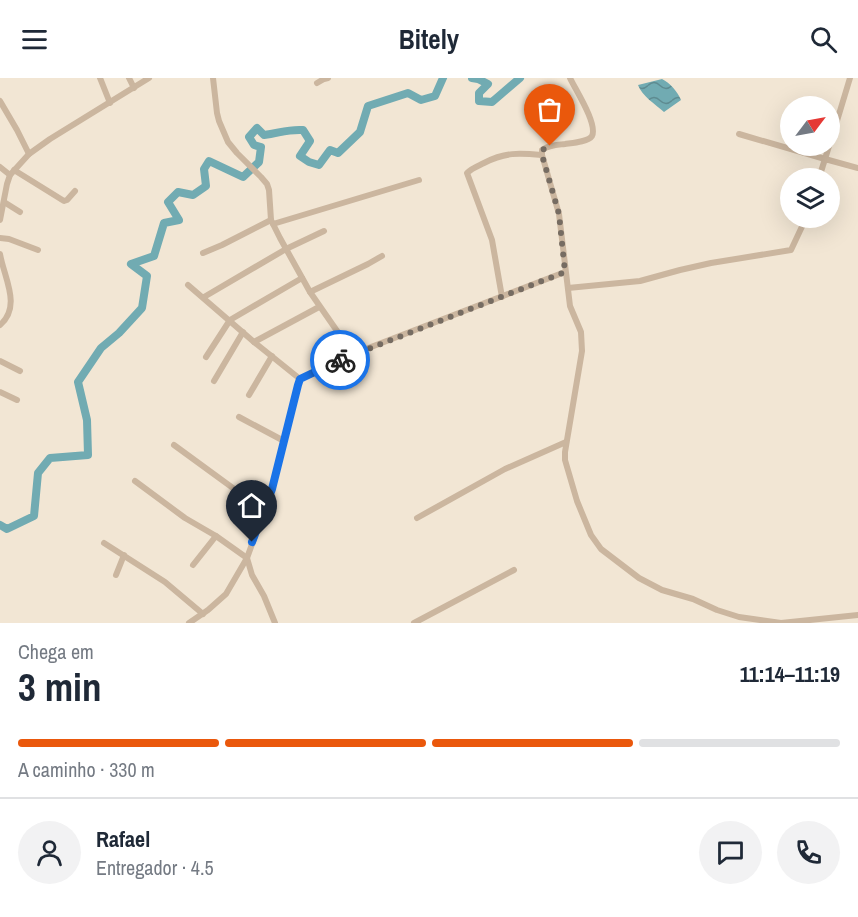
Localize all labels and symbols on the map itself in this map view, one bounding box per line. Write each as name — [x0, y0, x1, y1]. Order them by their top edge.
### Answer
pin — [524, 84, 575, 146]
north arrow — [780, 96, 840, 156]
courier — [310, 330, 370, 390]
pin — [226, 480, 277, 542]

